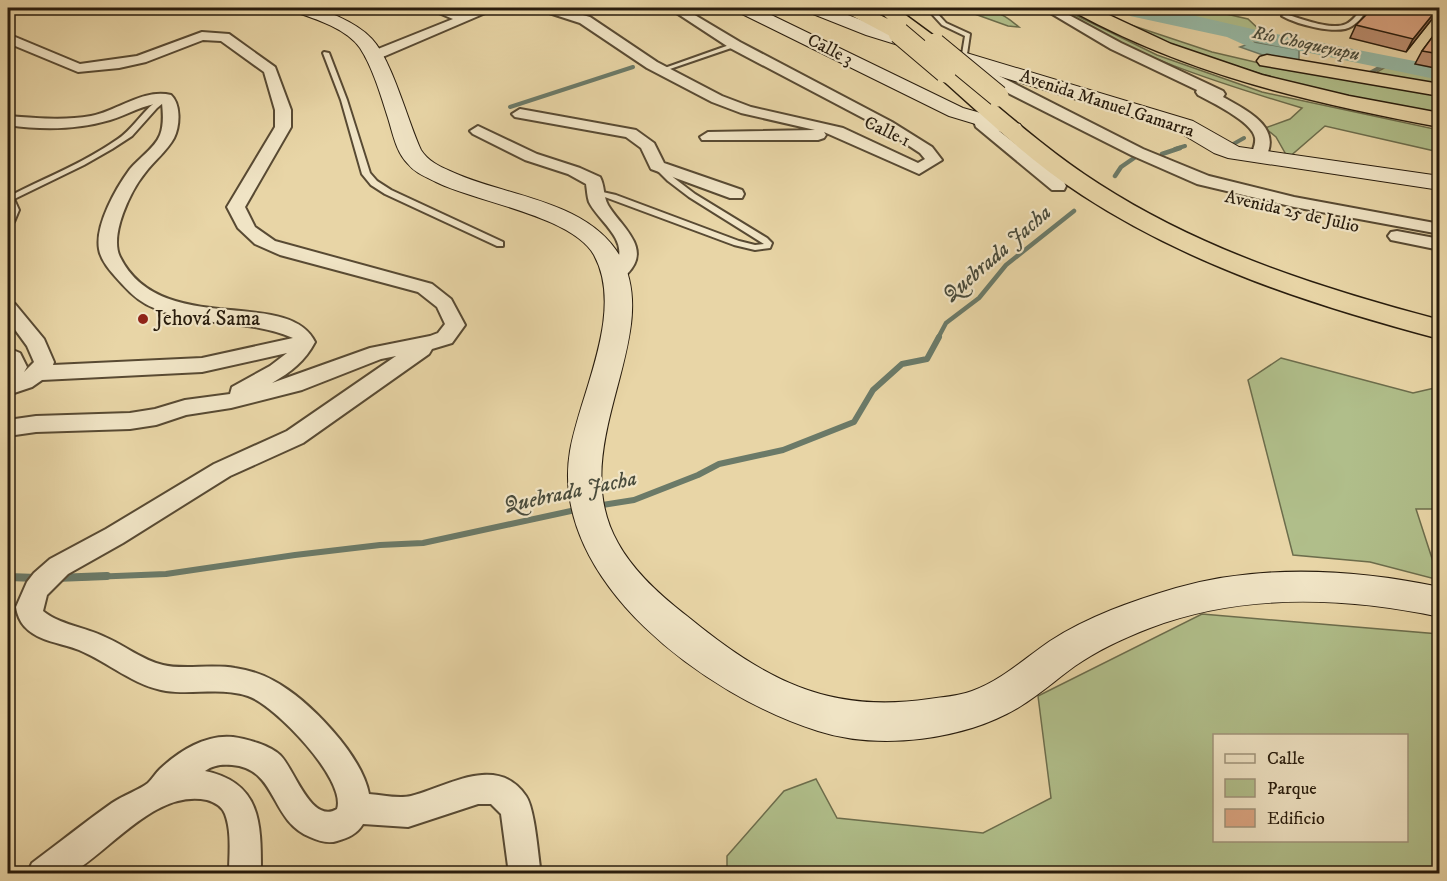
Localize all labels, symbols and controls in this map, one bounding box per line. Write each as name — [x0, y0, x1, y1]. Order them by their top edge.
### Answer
water label: Río Choqueyapu — [1249, 22, 1362, 66]
street label: Calle 3 — [803, 29, 857, 71]
street label: Avenida Manuel Gamarra — [1017, 65, 1197, 143]
street label: Calle 1 — [860, 112, 914, 152]
street label: Avenida 25 de Julio — [1223, 186, 1362, 238]
water label: Quebrada Jacha — [937, 199, 1057, 309]
place label: Jehová Sama — [153, 306, 260, 332]
marker: Jehová Sama — [136, 312, 150, 326]
water label: Quebrada Jacha — [501, 465, 639, 519]
legend — [1213, 734, 1408, 842]
text: Calle — [1267, 748, 1305, 770]
text: Parque — [1267, 778, 1317, 800]
text: Edificio — [1267, 808, 1325, 830]

